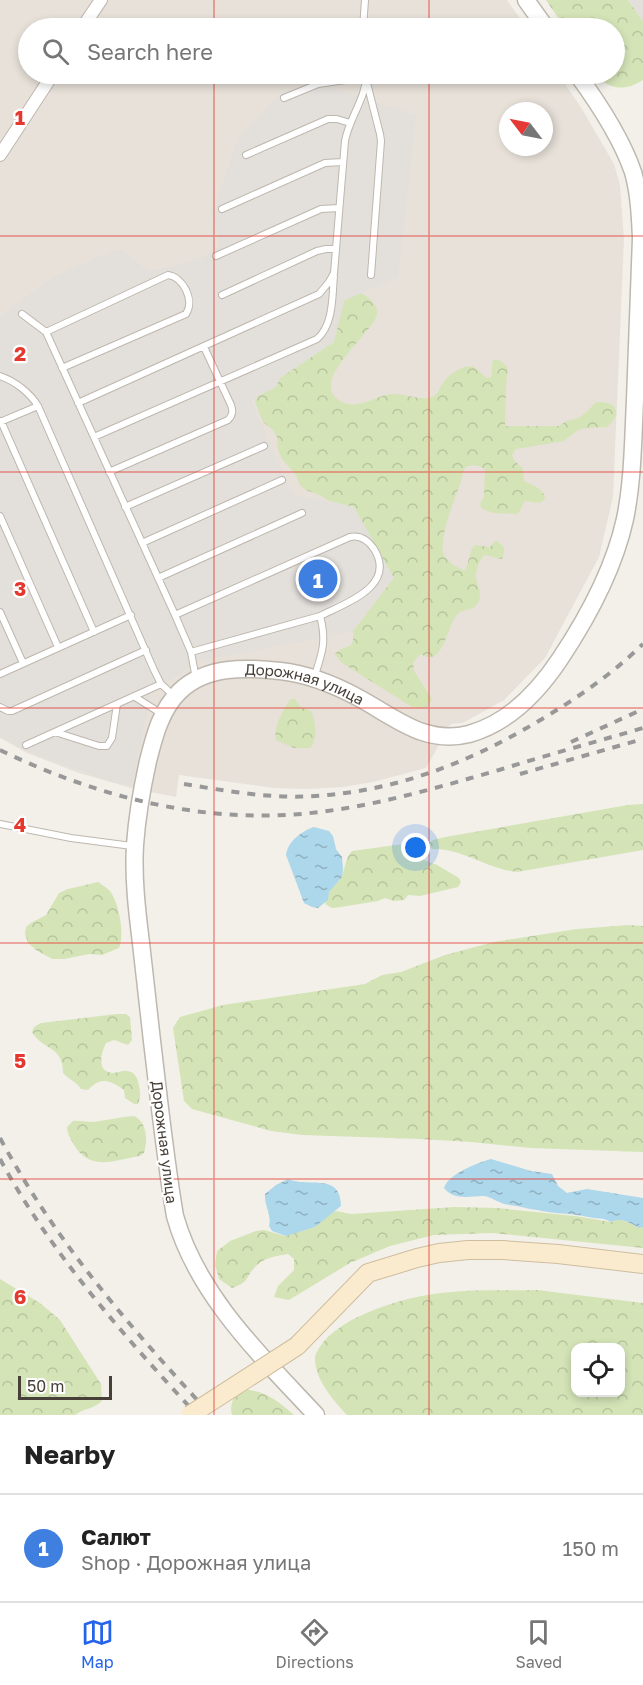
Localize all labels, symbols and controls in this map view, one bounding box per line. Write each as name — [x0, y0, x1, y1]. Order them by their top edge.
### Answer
search box — [18, 18, 625, 84]
icon: search — [39, 35, 72, 68]
text: Search here — [87, 38, 213, 65]
north arrow — [499, 102, 553, 156]
text: 1 — [15, 105, 25, 129]
text: 2 — [14, 341, 26, 365]
pin: 1 — [298, 556, 338, 602]
text: 3 — [14, 576, 26, 600]
street label: Дорожная улица — [245, 660, 367, 708]
text: 4 — [14, 812, 26, 836]
your location — [401, 833, 430, 862]
text: 5 — [14, 1048, 26, 1072]
street label: Дорожная улица — [149, 1080, 181, 1204]
text: 6 — [14, 1284, 26, 1308]
map controls — [571, 1343, 625, 1397]
button: locate — [571, 1343, 625, 1397]
scale bar — [18, 1373, 112, 1400]
text: 50 m — [27, 1376, 64, 1396]
text: Nearby — [24, 1439, 115, 1470]
text: Салют — [81, 1523, 151, 1550]
text: 1 — [38, 1536, 49, 1560]
text: 150 m — [563, 1536, 619, 1560]
text: Shop · Дорожная улица — [81, 1550, 311, 1574]
tab: Map — [81, 1616, 114, 1672]
tab: Directions — [276, 1616, 354, 1672]
tab: Saved — [515, 1616, 562, 1672]

